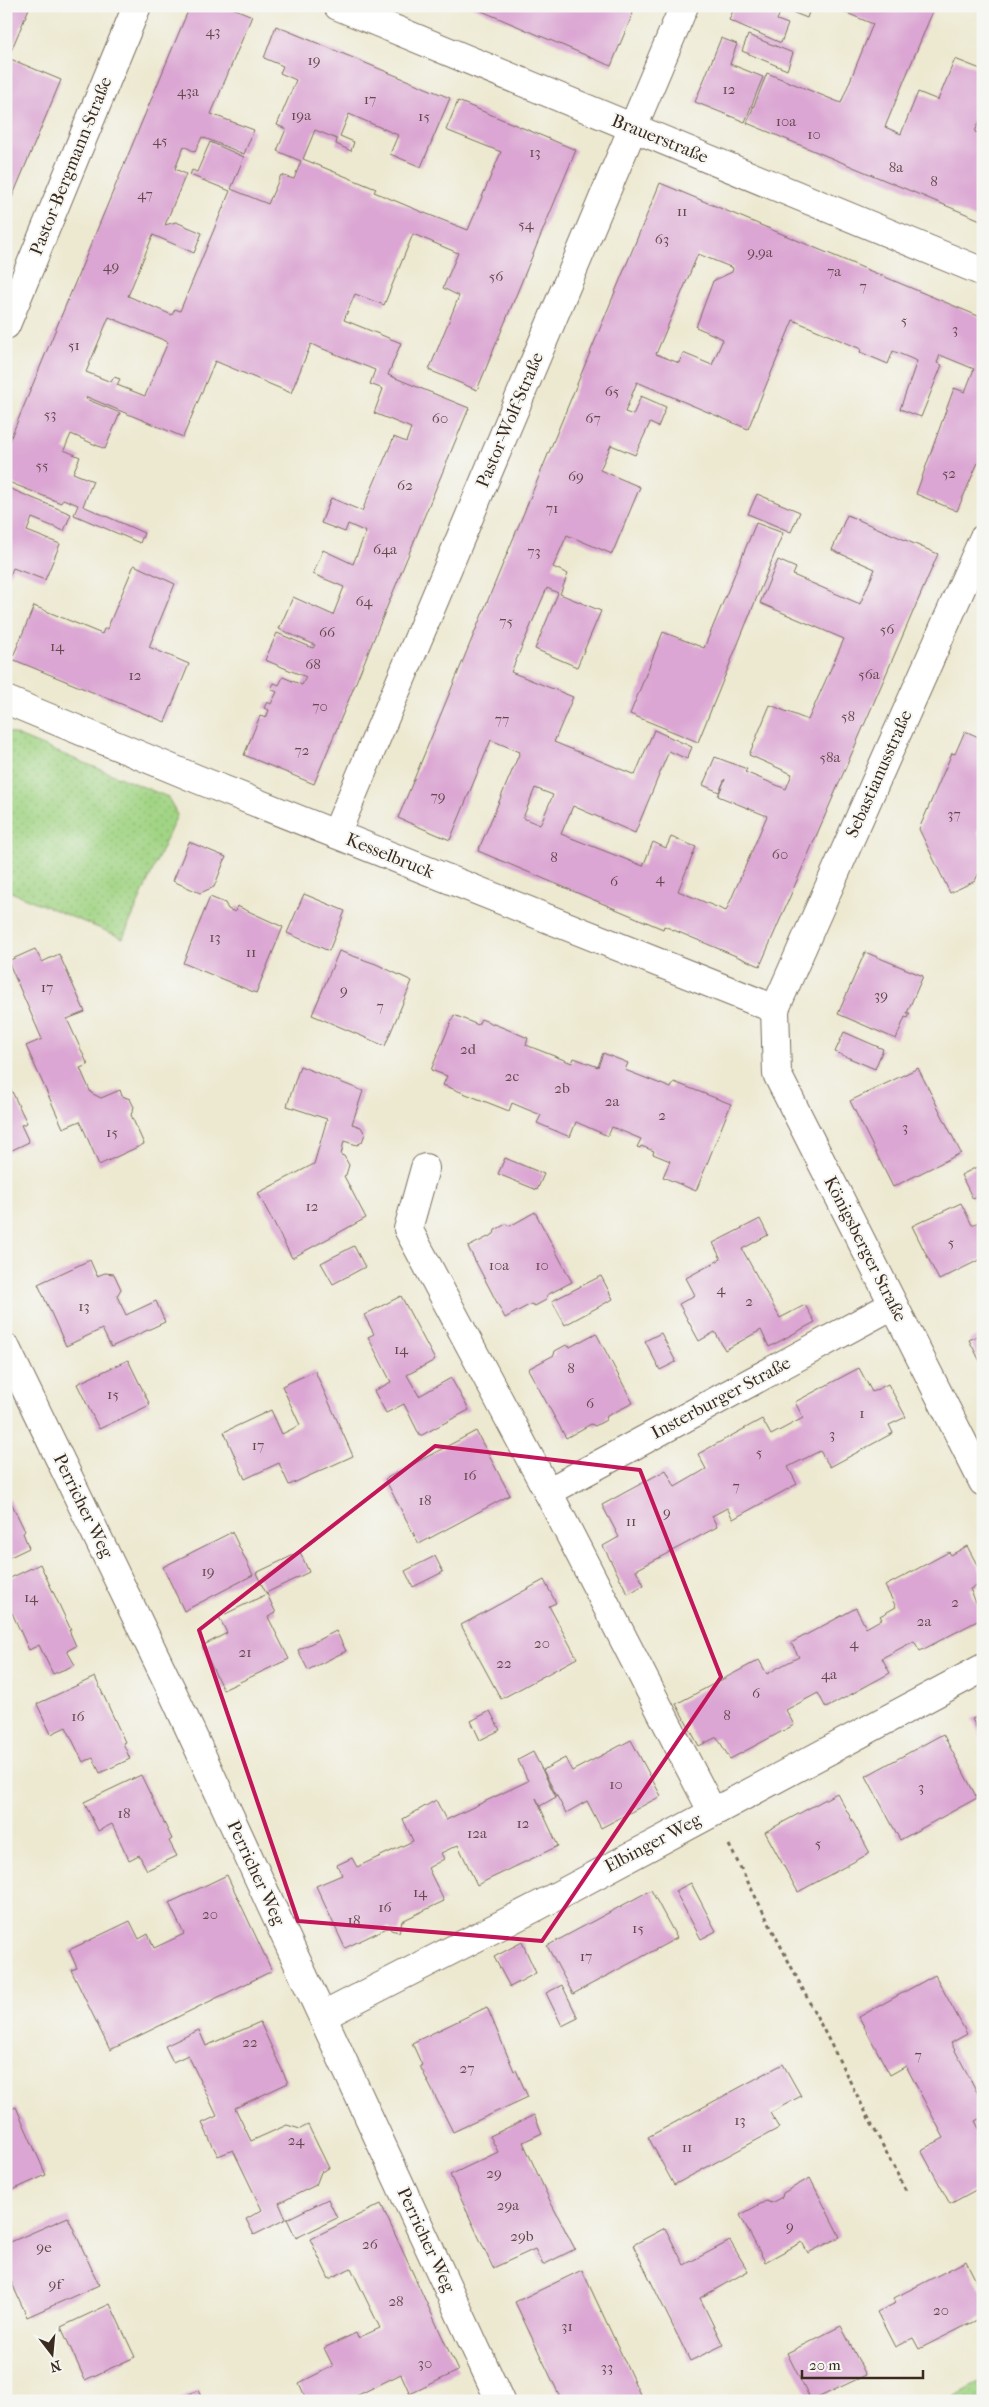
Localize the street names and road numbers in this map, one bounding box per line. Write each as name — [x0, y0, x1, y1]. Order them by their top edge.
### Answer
street label: Pastor-Bergmann-Straße — [26, 74, 116, 258]
street label: Brauerstraße — [609, 110, 711, 168]
street label: Pastor-Wolf-Straße — [472, 349, 548, 491]
street label: Sebastianusstraße — [841, 707, 917, 841]
street label: Kesselbruck — [343, 829, 438, 883]
street label: Königsberger Straße — [819, 1173, 911, 1325]
street label: Insterburger Straße — [648, 1352, 794, 1444]
street label: Perricher Weg — [49, 1451, 117, 1562]
street label: Elbinger Weg — [601, 1809, 705, 1877]
street label: Perricher Weg — [223, 1817, 290, 1929]
street label: Perricher Weg — [393, 2184, 460, 2296]

